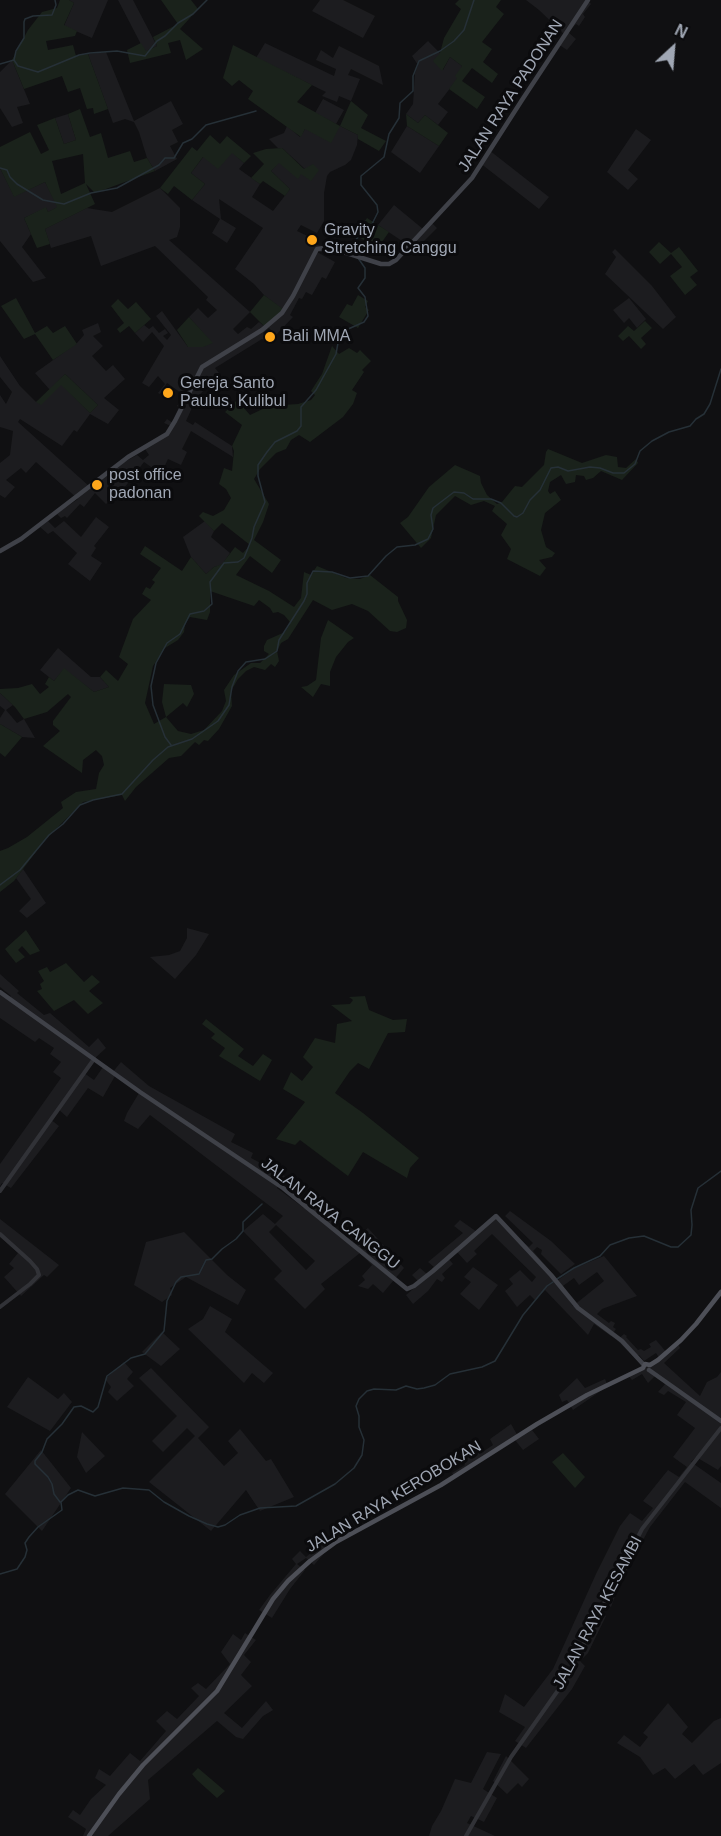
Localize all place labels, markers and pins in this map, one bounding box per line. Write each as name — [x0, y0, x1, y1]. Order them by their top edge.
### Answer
place label: Gravity Stretching Canggu — [324, 221, 457, 259]
marker: Gravity Stretching Canggu — [305, 233, 319, 247]
place label: Bali MMA — [282, 327, 350, 347]
marker: Bali MMA — [263, 330, 277, 344]
place label: Gereja Santo Paulus, Kulibul — [180, 374, 286, 412]
marker: Gereja Santo Paulus, Kulibul — [161, 386, 175, 400]
place label: post office padonan — [109, 466, 182, 504]
marker: post office padonan — [90, 478, 104, 492]

